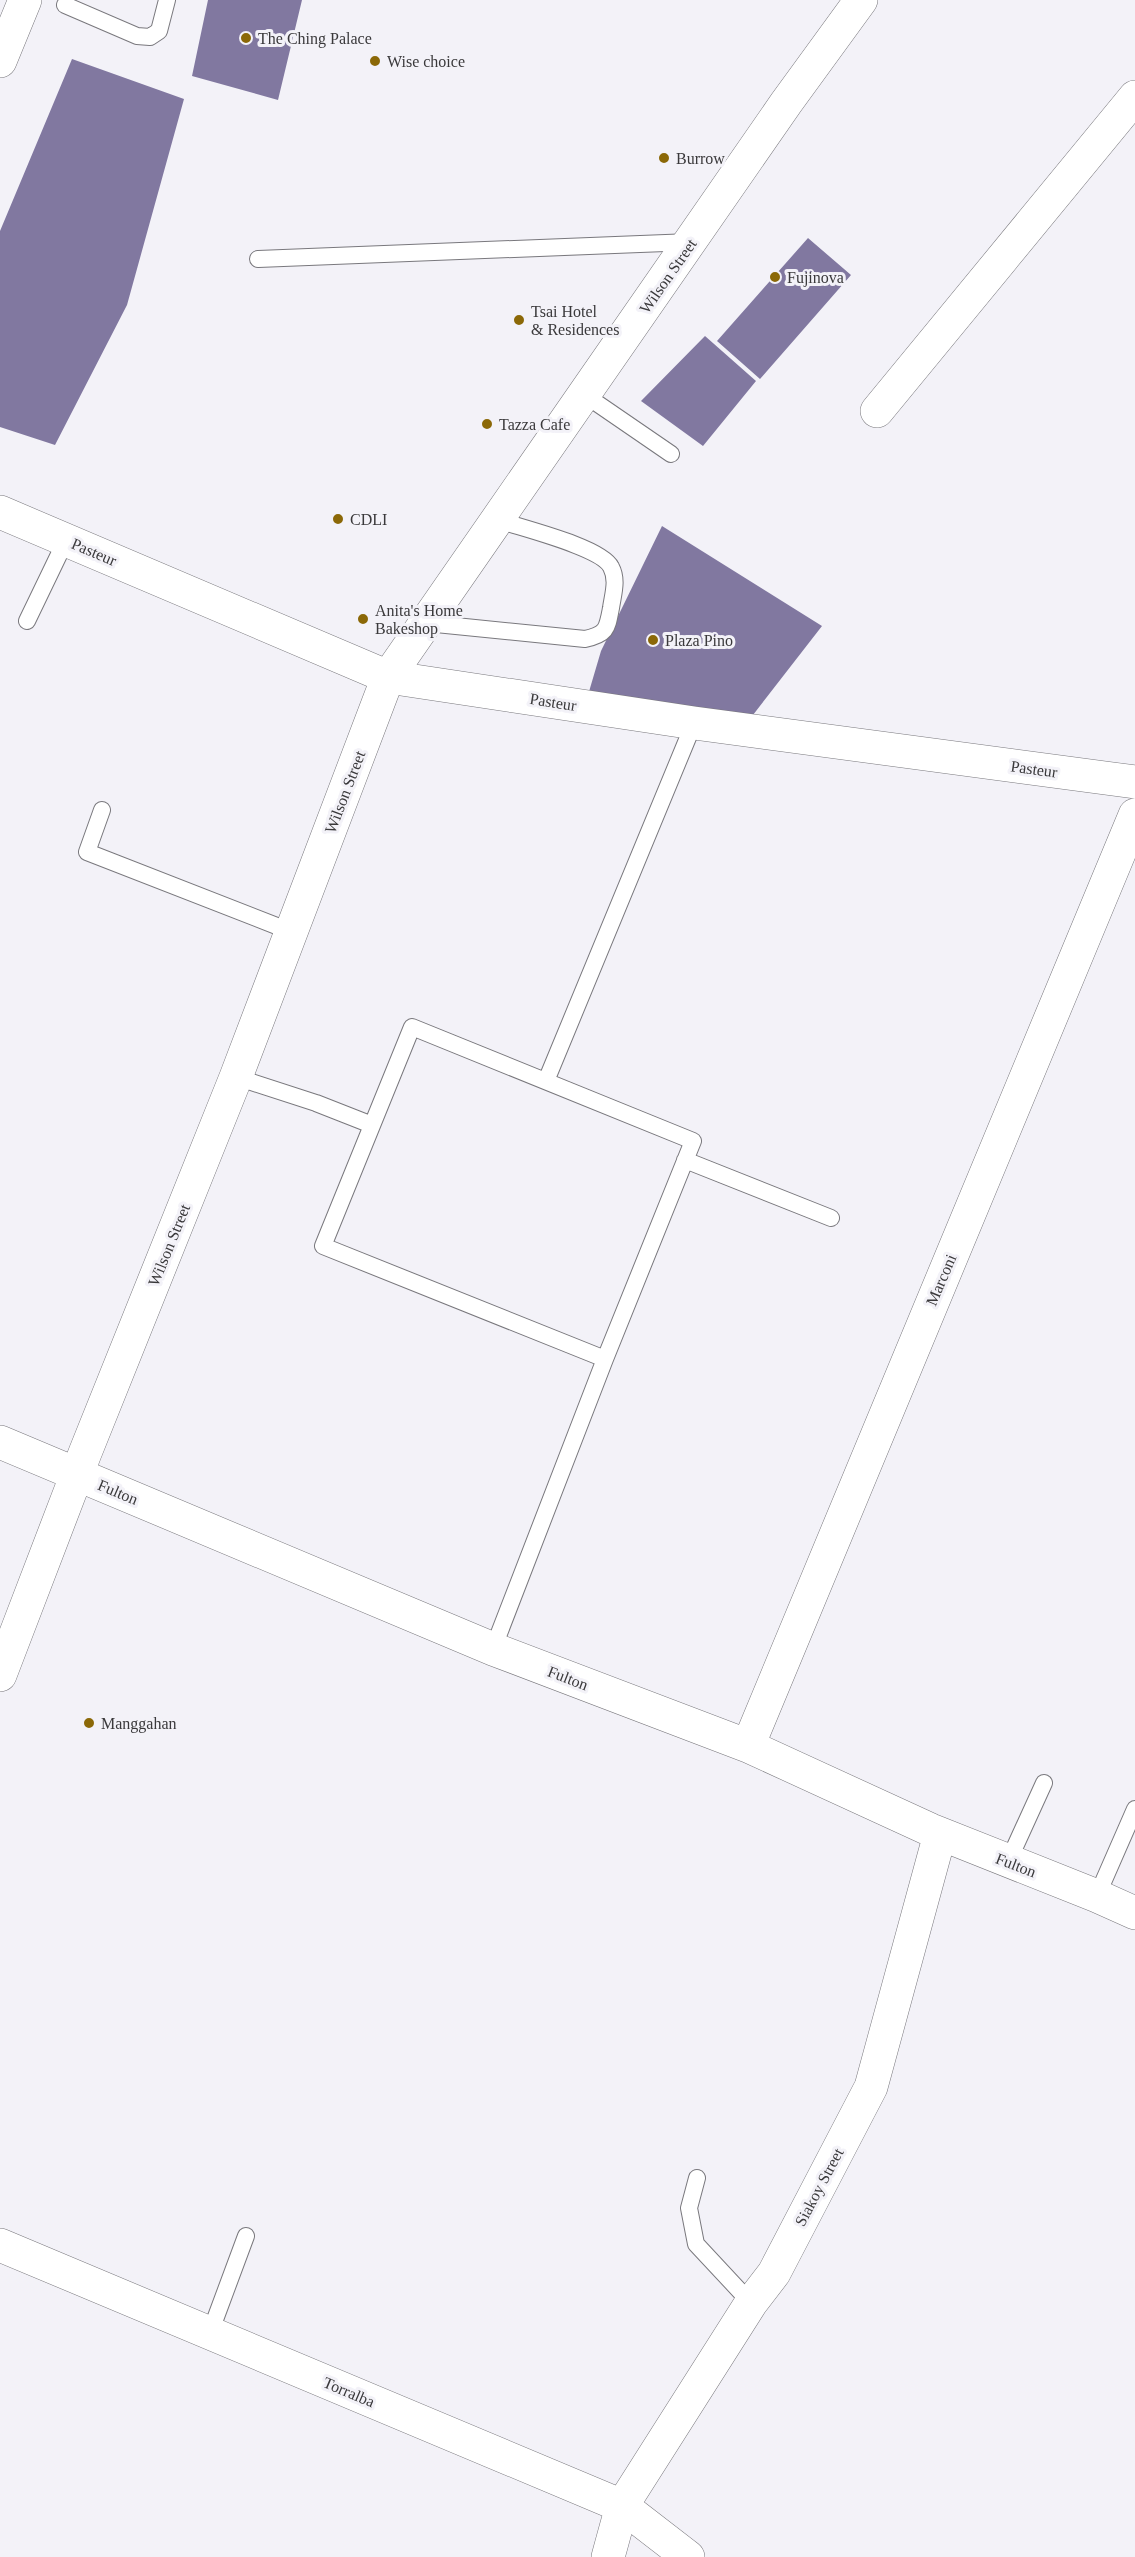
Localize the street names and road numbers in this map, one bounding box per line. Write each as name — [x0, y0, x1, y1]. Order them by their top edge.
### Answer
street label: Wilson Street — [636, 235, 700, 316]
street label: Pasteur — [69, 535, 120, 569]
street label: Pasteur — [528, 690, 578, 714]
street label: Wilson Street — [321, 748, 369, 836]
street label: Pasteur — [1009, 757, 1059, 781]
street label: Wilson Street — [145, 1201, 193, 1288]
street label: Marconi — [923, 1251, 960, 1308]
street label: Fulton — [95, 1476, 141, 1508]
street label: Fulton — [545, 1663, 591, 1693]
street label: Fulton — [993, 1850, 1039, 1880]
street label: Siakoy Street — [791, 2145, 848, 2229]
street label: Torralba — [321, 2374, 377, 2410]

